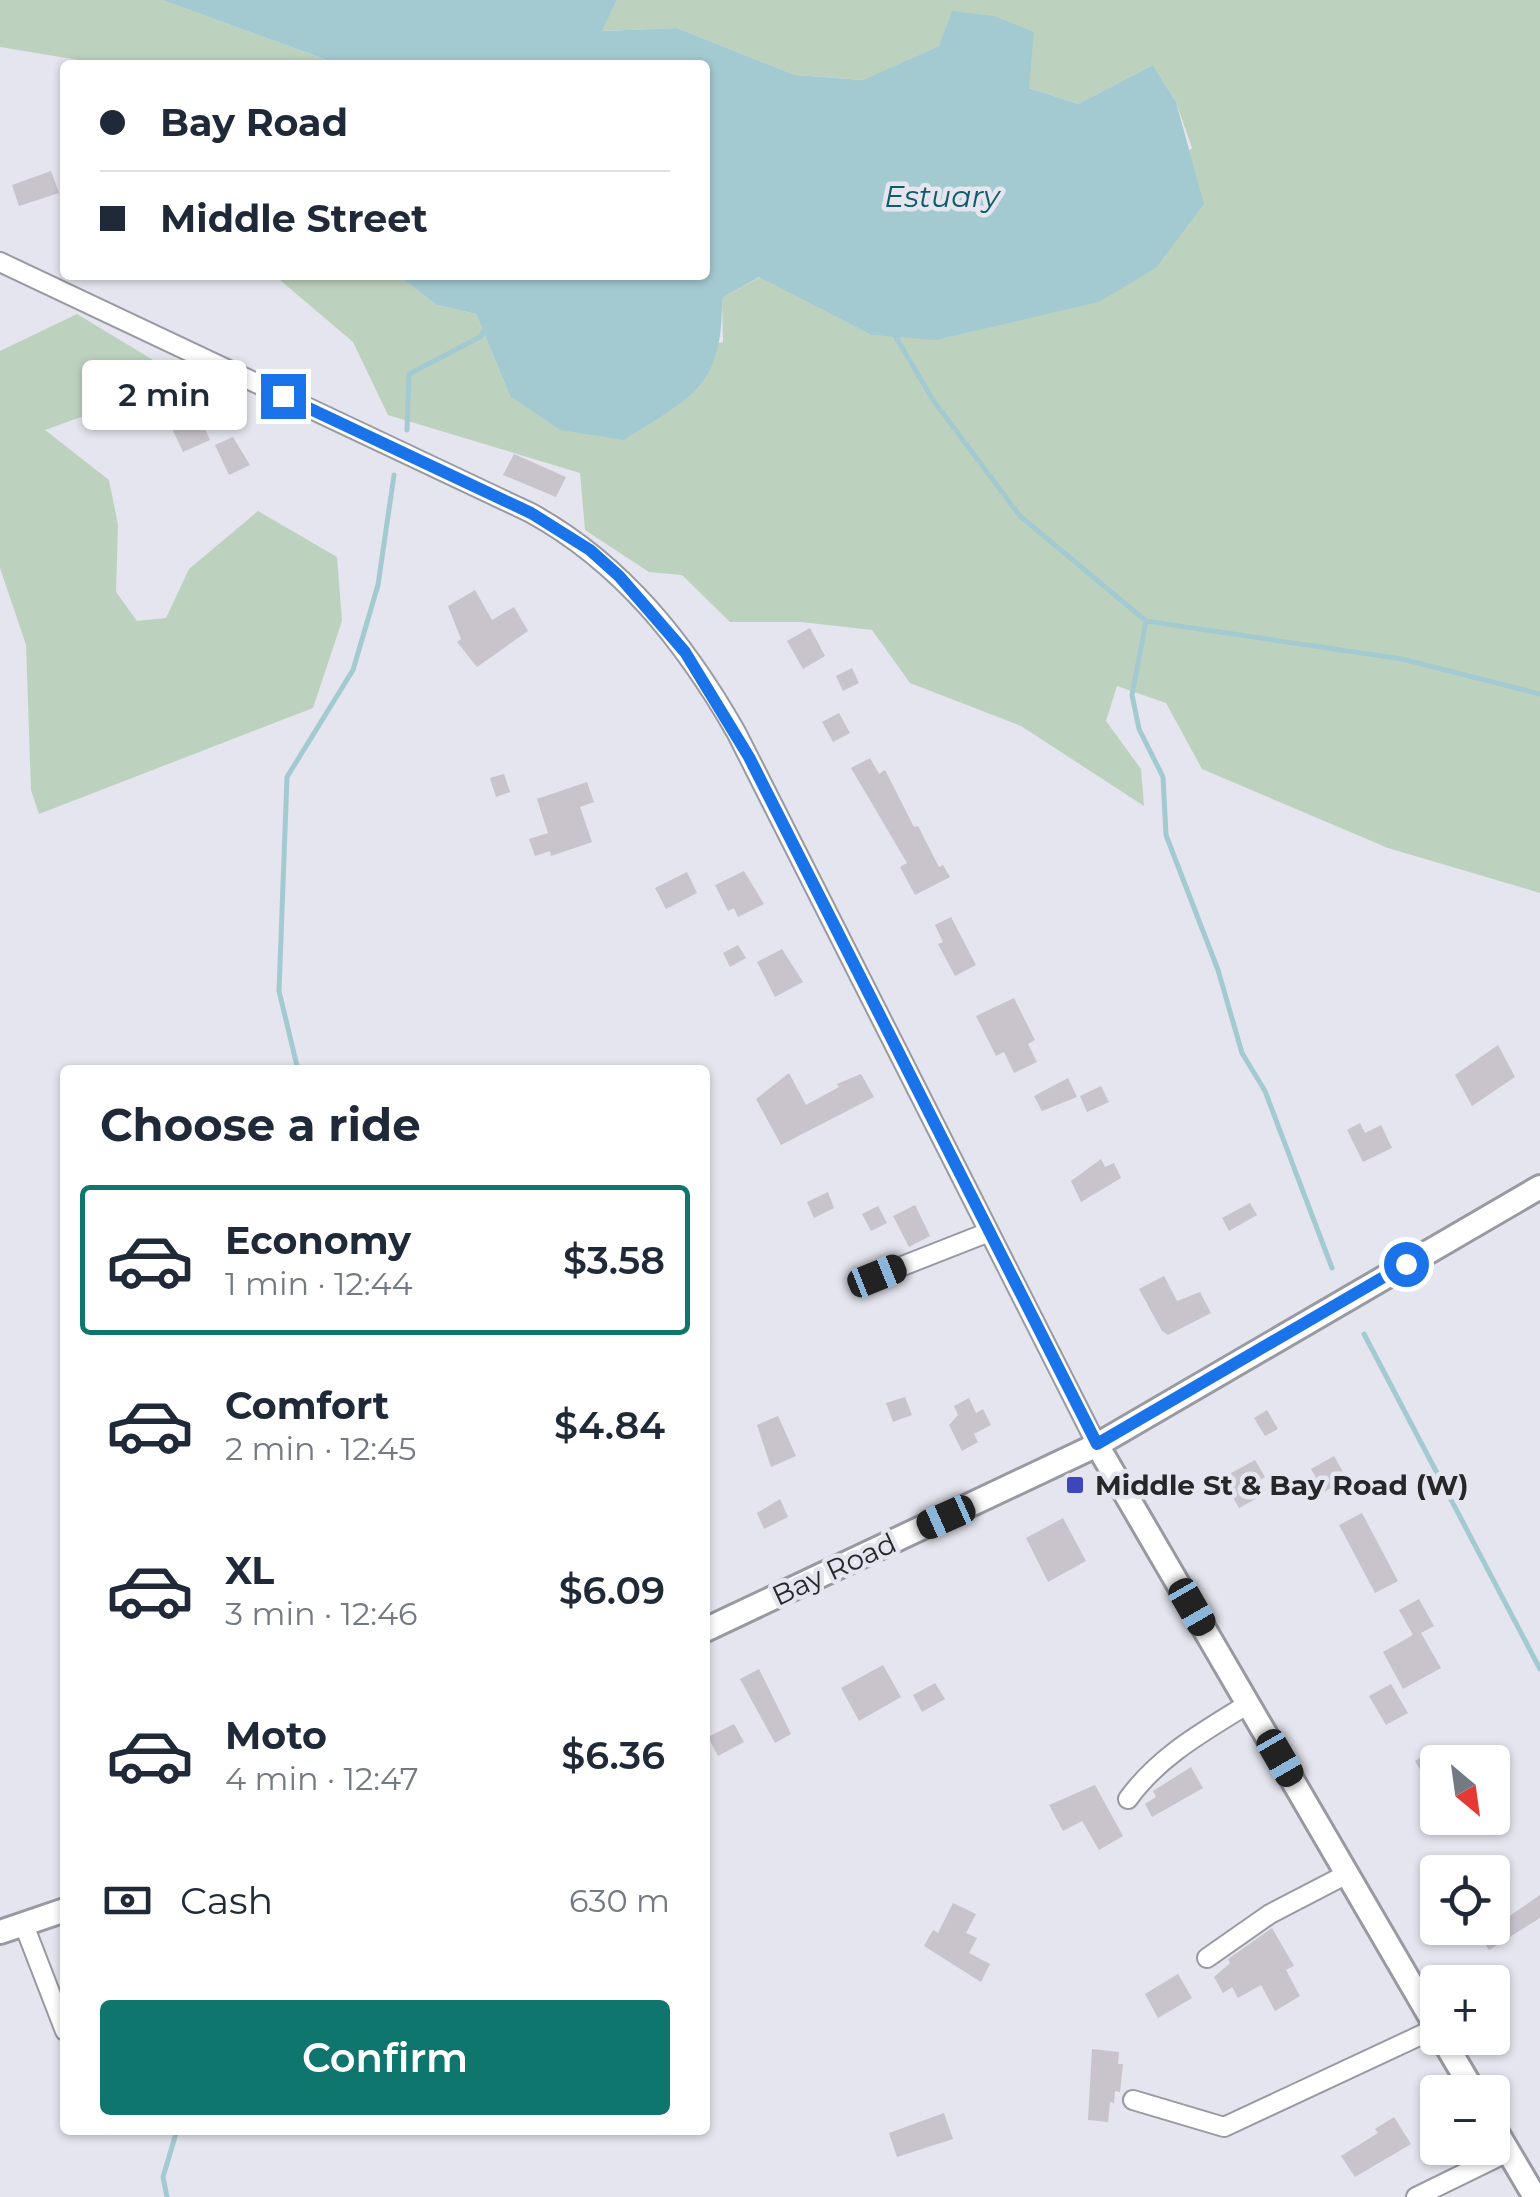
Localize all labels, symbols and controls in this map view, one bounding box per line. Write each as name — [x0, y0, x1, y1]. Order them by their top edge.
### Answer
text: Bay Road — [160, 99, 348, 146]
water label: Estuary — [884, 178, 1001, 215]
text: Middle Street — [160, 195, 428, 242]
callout: 2 min — [83, 361, 248, 431]
route end — [261, 374, 306, 419]
text: 2 min — [118, 375, 211, 414]
text: Choose a ride — [100, 1097, 421, 1152]
icon: car — [105, 1215, 195, 1305]
text: Economy — [225, 1217, 411, 1264]
text: $3.58 — [563, 1237, 665, 1284]
route start — [1384, 1242, 1429, 1287]
car — [844, 1251, 910, 1301]
text: 1 min · 12:44 — [225, 1264, 413, 1303]
icon: car — [105, 1380, 195, 1470]
text: Comfort — [225, 1382, 389, 1429]
text: $4.84 — [554, 1402, 665, 1449]
text: 2 min · 12:45 — [225, 1429, 416, 1468]
place label: Middle St & Bay Road (W) — [1095, 1468, 1469, 1502]
marker: Middle St & Bay Road (W) — [1064, 1474, 1086, 1496]
car — [912, 1491, 980, 1543]
street label: Bay Road — [767, 1526, 901, 1612]
icon: car — [105, 1545, 195, 1635]
text: XL — [225, 1547, 274, 1594]
text: $6.09 — [559, 1567, 665, 1614]
car — [1164, 1574, 1220, 1640]
text: 3 min · 12:46 — [225, 1594, 418, 1633]
icon: car — [105, 1710, 195, 1800]
text: Moto — [225, 1712, 327, 1759]
car — [1252, 1725, 1308, 1791]
text: $6.36 — [561, 1732, 665, 1779]
north arrow — [1420, 1745, 1510, 1835]
map controls — [1420, 1745, 1510, 2165]
text: 4 min · 12:47 — [225, 1759, 418, 1798]
button: locate — [1420, 1855, 1510, 1945]
icon: cash — [100, 1873, 155, 1928]
text: Cash — [180, 1877, 273, 1924]
text: 630 m — [569, 1881, 670, 1920]
button: + — [1420, 1965, 1510, 2055]
button: Confirm — [100, 2000, 670, 2115]
button: − — [1420, 2075, 1510, 2165]

